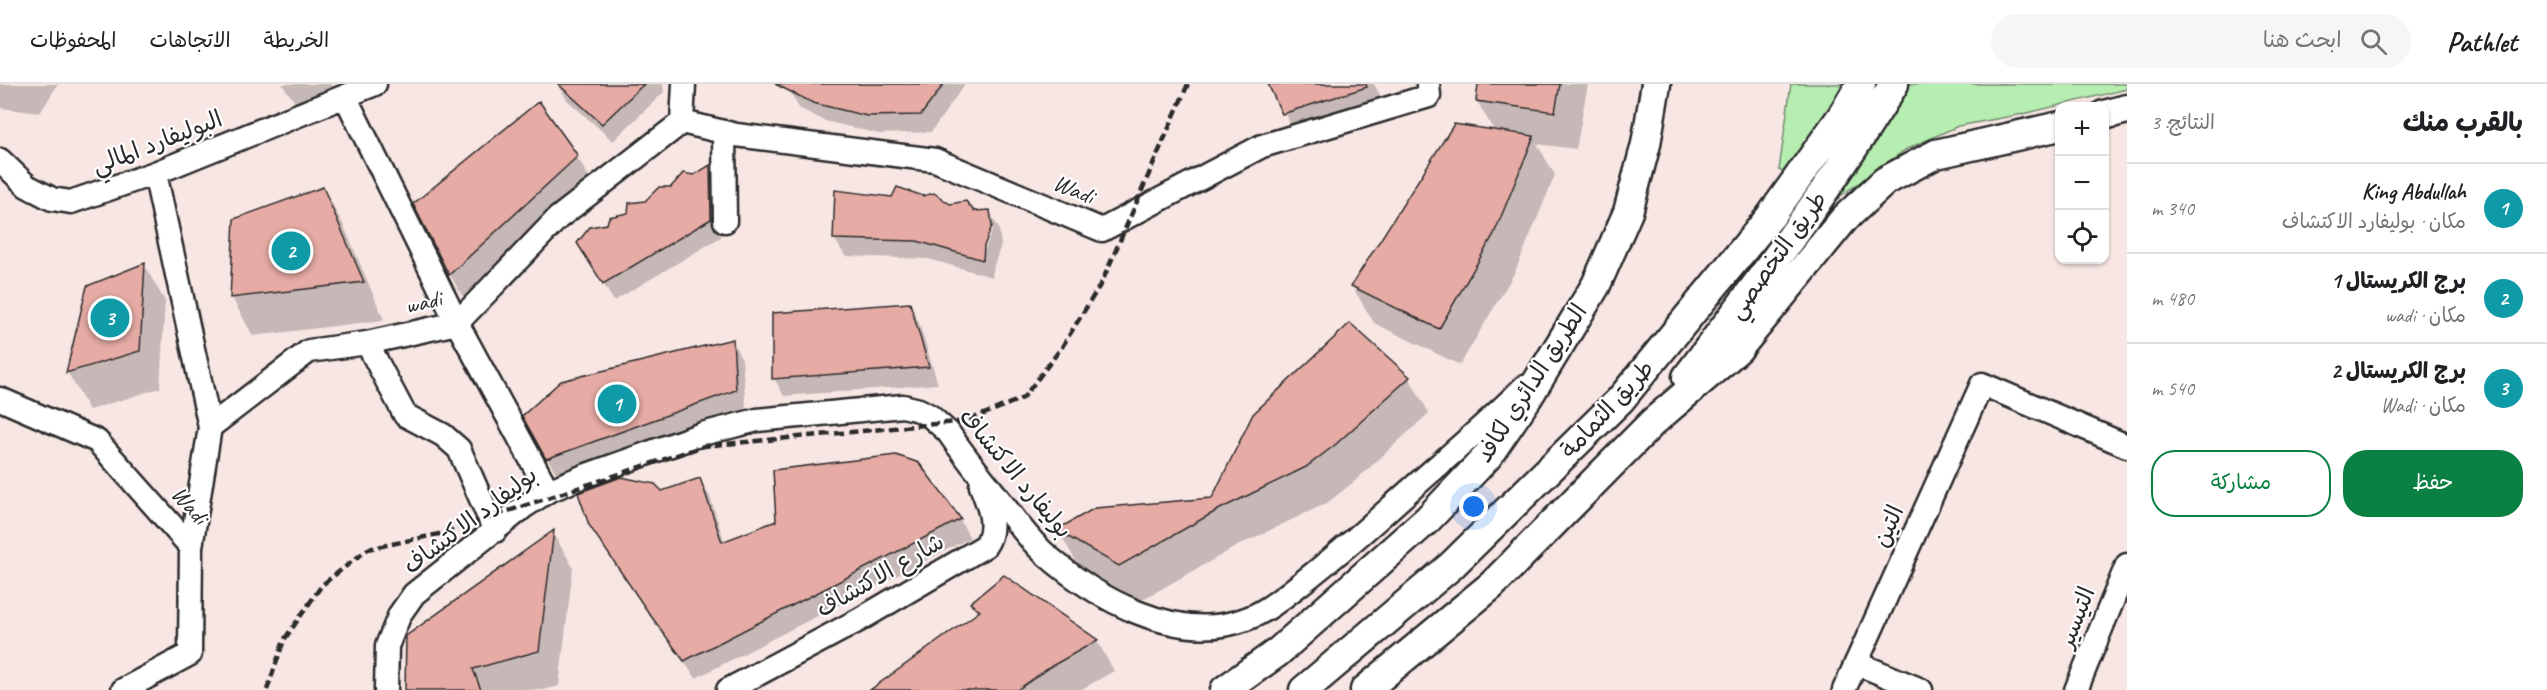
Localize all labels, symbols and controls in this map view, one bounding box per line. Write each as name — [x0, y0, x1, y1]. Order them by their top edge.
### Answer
search box — [1991, 14, 2411, 68]
text: Pathlet — [2447, 24, 2517, 59]
icon: search — [2357, 25, 2390, 58]
text: ابحث هنا — [2263, 26, 2342, 54]
text: المحفوظات — [30, 27, 116, 53]
text: الاتجاهات — [149, 27, 231, 53]
text: الخريطة — [264, 27, 329, 53]
map controls — [2055, 102, 2109, 264]
button: + — [2055, 102, 2109, 156]
street label: البوليفارد المالي — [87, 103, 229, 186]
text: بالقرب منك — [2403, 106, 2523, 139]
text: النتائج: 3 — [2151, 110, 2215, 135]
button: − — [2055, 156, 2109, 210]
street label: Wadi — [1049, 167, 1101, 212]
text: King Abdullah — [2362, 178, 2466, 206]
street label: طريق التخصصي — [1721, 185, 1838, 328]
text: 340 m — [2151, 196, 2194, 221]
text: 1 — [2499, 196, 2508, 221]
text: مكان · بوليفارد الاكتشاف — [2282, 209, 2466, 234]
button: locate — [2055, 210, 2109, 264]
pin: 2 — [272, 228, 310, 274]
text: برج الكريستال 1 — [2331, 267, 2466, 295]
street label: wadi — [402, 282, 447, 321]
text: 480 m — [2151, 286, 2194, 311]
text: 2 — [2499, 286, 2508, 311]
pin: 3 — [90, 296, 130, 340]
street label: الطريق الدائري لكافد — [1468, 298, 1595, 469]
text: مكان · wadi — [2385, 303, 2466, 328]
street label: طريق الثمامة — [1554, 353, 1660, 465]
text: برج الكريستال 2 — [2331, 357, 2466, 385]
text: 540 m — [2151, 376, 2194, 401]
text: 3 — [2499, 376, 2508, 401]
pin: 1 — [598, 382, 636, 426]
text: مكان · Wadi — [2381, 393, 2466, 418]
street label: بوليفارد الاكتشاف — [953, 402, 1079, 544]
button: مشاركة — [2151, 450, 2331, 517]
button: حفظ — [2343, 450, 2523, 517]
street label: بوليفارد الاكتشاف — [397, 460, 543, 580]
street label: Wadi — [165, 479, 217, 532]
your location — [1459, 492, 1488, 521]
street label: التين — [1866, 500, 1910, 552]
street label: شارع الاكتشاف — [811, 526, 950, 625]
street label: التيسير — [2050, 582, 2102, 654]

